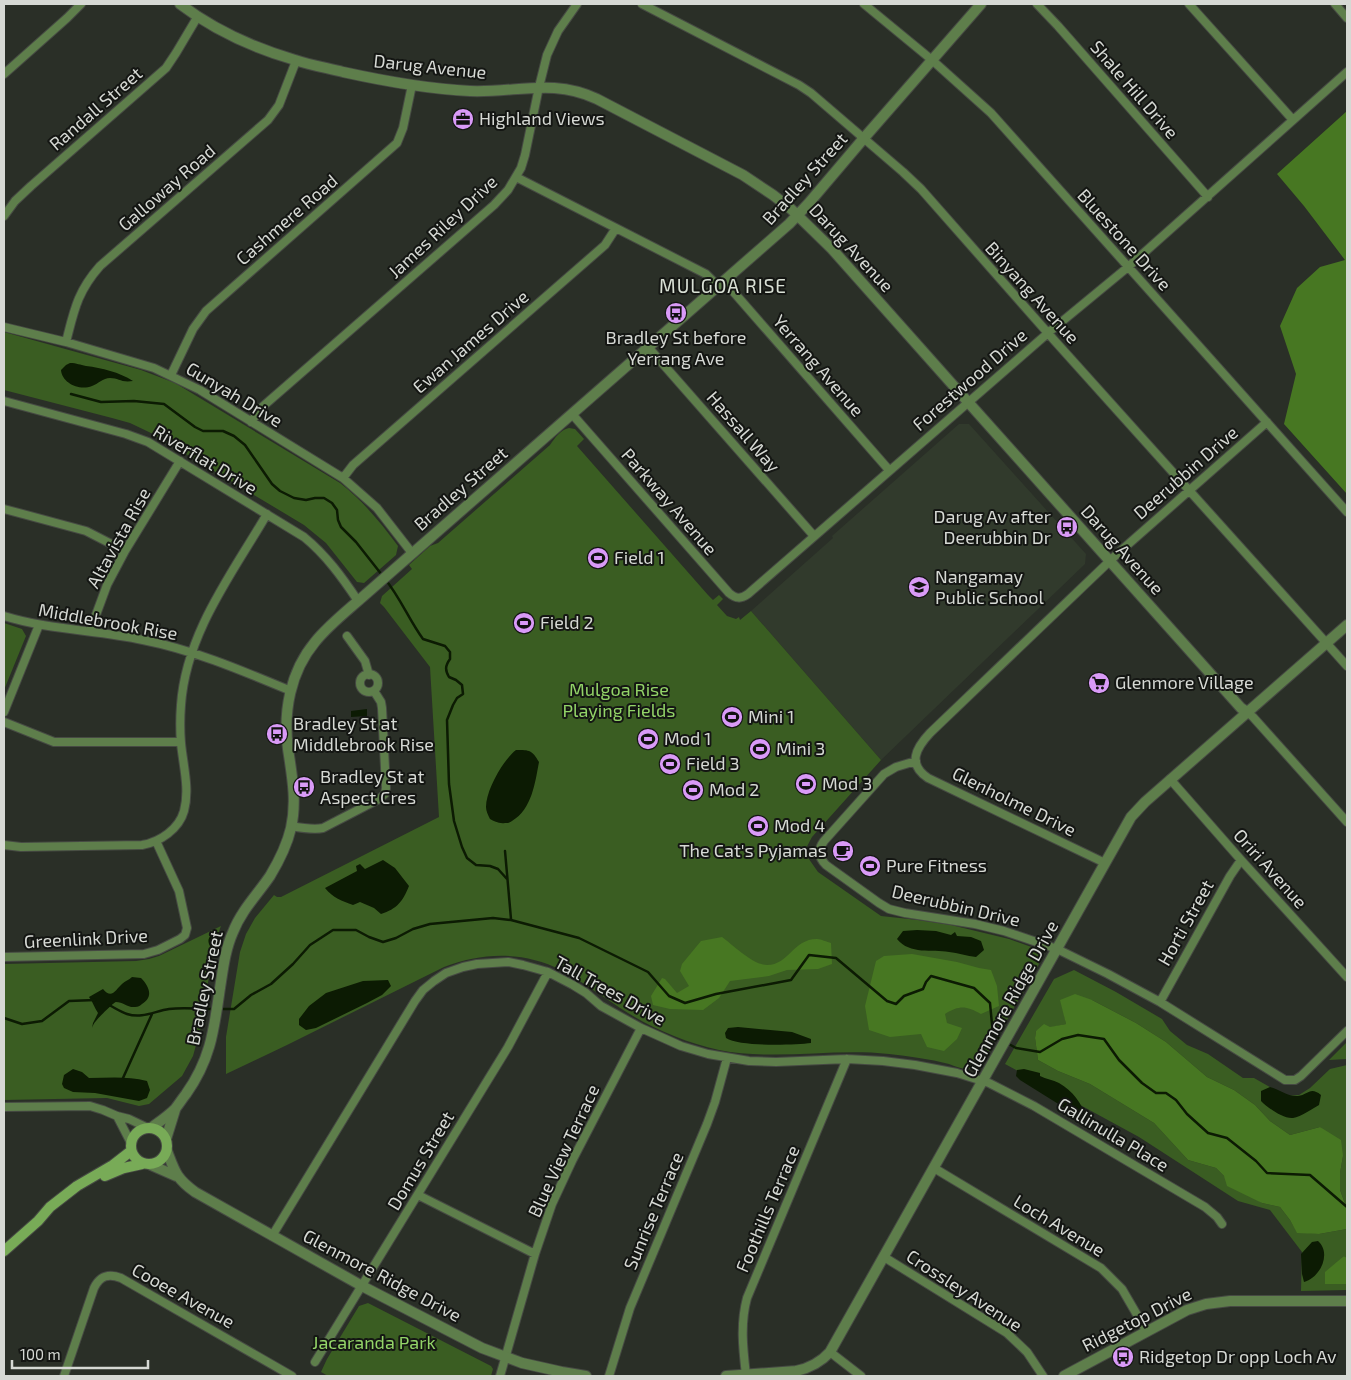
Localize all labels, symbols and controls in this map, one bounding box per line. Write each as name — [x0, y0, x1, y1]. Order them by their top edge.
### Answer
street label: Shale Hill Drive — [1086, 36, 1183, 143]
street label: Darug Avenue — [373, 49, 488, 83]
street label: Randall Street — [44, 62, 146, 155]
office icon: Highland Views — [451, 107, 475, 131]
place label: Highland Views — [479, 107, 605, 129]
street label: Bradley Street — [757, 128, 852, 229]
street label: Galloway Road — [113, 139, 219, 235]
street label: Cashmere Road — [231, 169, 342, 269]
street label: James Riley Drive — [383, 170, 501, 282]
street label: Bluestone Drive — [1073, 184, 1176, 295]
street label: Darug Avenue — [805, 198, 898, 296]
street label: Binyang Avenue — [981, 237, 1084, 348]
district label: MULGOA RISE — [659, 274, 787, 297]
street label: Ewan James Drive — [408, 285, 533, 398]
bus stop icon: Bradley St before Yerrang Ave — [664, 301, 688, 325]
street label: Yerrang Avenue — [769, 310, 869, 421]
street label: Forestwood Drive — [908, 324, 1031, 435]
place label: Bradley St before Yerrang Ave — [605, 326, 747, 369]
street label: Gunyah Drive — [182, 357, 287, 432]
street label: Hassall Way — [703, 386, 785, 477]
street label: Riverflat Drive — [150, 419, 262, 499]
street label: Deerubbin Drive — [1129, 421, 1242, 524]
street label: Bradley Street — [409, 442, 512, 535]
street label: Parkway Avenue — [617, 443, 722, 559]
street label: Altavista Rise — [81, 483, 155, 592]
street label: Darug Avenue — [1077, 500, 1169, 599]
place label: Darug Av after Deerubbin Dr — [934, 505, 1051, 548]
bus stop icon: Darug Av after Deerubbin Dr — [1055, 515, 1079, 539]
sports icon: Field 1 — [586, 546, 610, 570]
place label: Field 1 — [614, 546, 665, 568]
place label: Nangamay Public School — [935, 565, 1045, 608]
school or university icon: Nangamay Public School — [907, 575, 931, 599]
street label: Middlebrook Rise — [37, 598, 180, 644]
sports icon: Field 2 — [512, 611, 536, 635]
place label: Field 2 — [540, 611, 594, 633]
supermarket icon: Glenmore Village — [1087, 671, 1111, 695]
place label: Glenmore Village — [1115, 671, 1254, 693]
park label: Mulgoa Rise Playing Fields — [563, 678, 676, 721]
sports icon: Mini 1 — [720, 705, 744, 729]
place label: Mini 1 — [748, 705, 794, 727]
place label: Bradley St at Middlebrook Rise — [293, 712, 434, 755]
bus stop icon: Bradley St at Middlebrook Rise — [265, 722, 289, 746]
sports icon: Mod 1 — [636, 727, 660, 751]
place label: Mod 1 — [664, 727, 712, 749]
sports icon: Mini 3 — [748, 737, 772, 761]
place label: Mini 3 — [776, 737, 825, 759]
sports icon: Field 3 — [658, 752, 682, 776]
place label: Field 3 — [686, 752, 740, 774]
street label: Glenholme Drive — [949, 762, 1080, 841]
place label: Bradley St at Aspect Cres — [320, 765, 424, 808]
sports icon: Mod 3 — [794, 772, 818, 796]
place label: Mod 3 — [822, 772, 872, 794]
bus stop icon: Bradley St at Aspect Cres — [292, 775, 316, 799]
sports icon: Mod 2 — [681, 778, 705, 802]
place label: Mod 2 — [709, 778, 759, 800]
sports icon: Mod 4 — [746, 814, 770, 838]
place label: Mod 4 — [774, 814, 825, 836]
street label: Oriri Avenue — [1229, 824, 1312, 913]
place label: The Cat's Pyjamas — [679, 839, 827, 861]
cafe icon: The Cat's Pyjamas — [831, 839, 855, 863]
sports icon: Pure Fitness — [858, 854, 882, 878]
place label: Pure Fitness — [886, 854, 987, 876]
street label: Horti Street — [1153, 876, 1218, 969]
street label: Deerubbin Drive — [890, 880, 1022, 930]
street label: Glenmore Ridge Drive — [958, 916, 1062, 1081]
street label: Greenlink Drive — [23, 924, 148, 952]
street label: Bradley Street — [181, 928, 227, 1047]
street label: Tall Trees Drive — [551, 951, 670, 1030]
street label: Blue View Terrace — [523, 1081, 603, 1220]
street label: Gallinulla Place — [1054, 1092, 1173, 1176]
street label: Domus Street — [382, 1107, 458, 1214]
street label: Foothills Terrace — [730, 1142, 804, 1275]
street label: Sunrise Terrace — [618, 1148, 688, 1273]
street label: Loch Avenue — [1010, 1189, 1109, 1261]
street label: Glenmore Ridge Drive — [300, 1224, 465, 1326]
street label: Crossley Avenue — [902, 1245, 1027, 1336]
street label: Cooee Avenue — [128, 1258, 239, 1332]
street label: Ridgetop Drive — [1078, 1282, 1195, 1356]
park label: Jacaranda Park — [312, 1331, 436, 1353]
scale bar — [12, 1338, 149, 1370]
text: 100 m — [20, 1345, 61, 1363]
bus stop icon: Ridgetop Dr opp Loch Av — [1111, 1345, 1135, 1369]
place label: Ridgetop Dr opp Loch Av — [1139, 1345, 1337, 1367]

